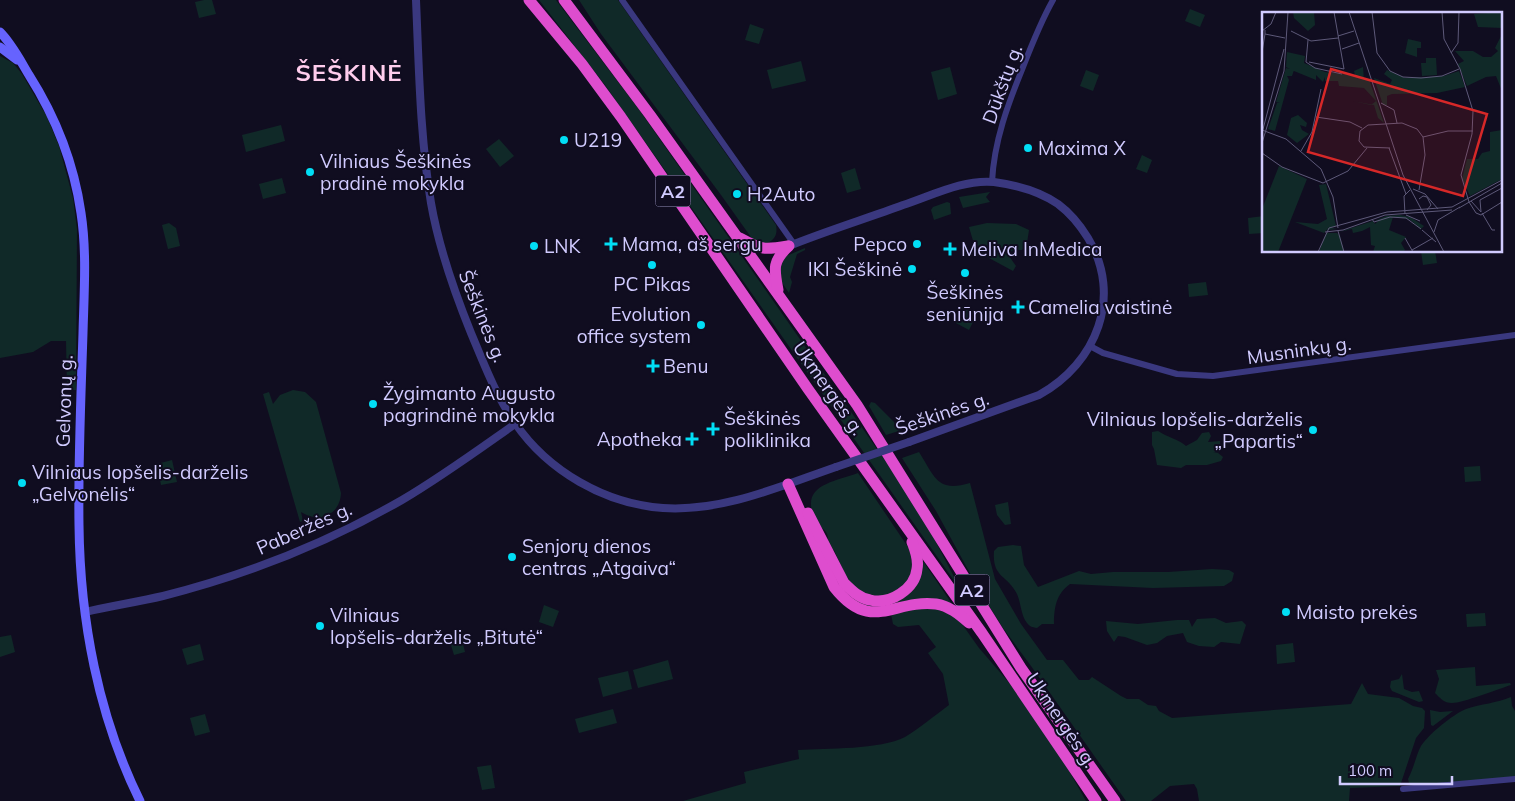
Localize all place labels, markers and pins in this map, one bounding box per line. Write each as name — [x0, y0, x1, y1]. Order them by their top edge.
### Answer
place label: U219 — [574, 128, 622, 152]
marker: U219 — [558, 134, 570, 146]
place label: Maxima X — [1038, 136, 1126, 160]
marker: Maxima X — [1022, 142, 1034, 154]
place label: Vilniaus Šeškinės pradinė mokykla — [320, 149, 472, 195]
marker: Vilniaus Šeškinės pradinė mokykla — [304, 166, 316, 178]
place label: H2Auto — [747, 182, 815, 206]
marker: H2Auto — [731, 188, 743, 200]
place label: Mama, aš sergu — [622, 232, 762, 256]
place label: Pepco — [853, 232, 907, 256]
place label: LNK — [544, 234, 582, 258]
marker: Mama, aš sergu — [604, 237, 618, 251]
place label: Meliva InMedica — [961, 237, 1102, 261]
marker: Pepco — [911, 238, 923, 250]
marker: LNK — [528, 240, 540, 252]
marker: Meliva InMedica — [943, 242, 957, 256]
place label: IKI Šeškinė — [808, 257, 902, 281]
marker: PC Pikas — [646, 259, 658, 271]
marker: IKI Šeškinė — [906, 263, 918, 275]
marker: Šeškinės seniūnija — [959, 267, 971, 279]
place label: PC Pikas — [613, 272, 691, 296]
place label: Šeškinės seniūnija — [926, 280, 1004, 326]
place label: Camelia vaistinė — [1028, 295, 1172, 319]
marker: Camelia vaistinė — [1012, 301, 1024, 313]
place label: Evolution office system — [577, 302, 691, 348]
marker: Evolution office system — [695, 319, 707, 331]
place label: Benu — [663, 354, 708, 378]
marker: Benu — [647, 360, 659, 372]
place label: Žygimanto Augusto pagrindinė mokykla — [383, 381, 555, 427]
marker: Žygimanto Augusto pagrindinė mokykla — [367, 398, 379, 410]
place label: Šeškinės poliklinika — [724, 406, 811, 452]
place label: Vilniaus lopšelis-darželis „Papartis“ — [1087, 407, 1303, 453]
marker: Šeškinės poliklinika — [706, 422, 720, 436]
marker: Vilniaus lopšelis-darželis „Papartis“ — [1307, 424, 1319, 436]
place label: Apotheka — [597, 427, 682, 451]
marker: Apotheka — [686, 433, 698, 445]
place label: Vilniaus lopšelis-darželis „Gelvonėlis“ — [32, 460, 248, 506]
marker: Vilniaus lopšelis-darželis „Gelvonėlis“ — [16, 477, 28, 489]
place label: Senjorų dienos centras „Atgaiva“ — [522, 534, 676, 580]
marker: Senjorų dienos centras „Atgaiva“ — [506, 551, 518, 563]
place label: Maisto prekės — [1296, 600, 1418, 624]
place label: Vilniaus lopšelis-darželis „Bitutė“ — [330, 603, 543, 649]
marker: Maisto prekės — [1280, 606, 1292, 618]
marker: Vilniaus lopšelis-darželis „Bitutė“ — [314, 620, 326, 632]

